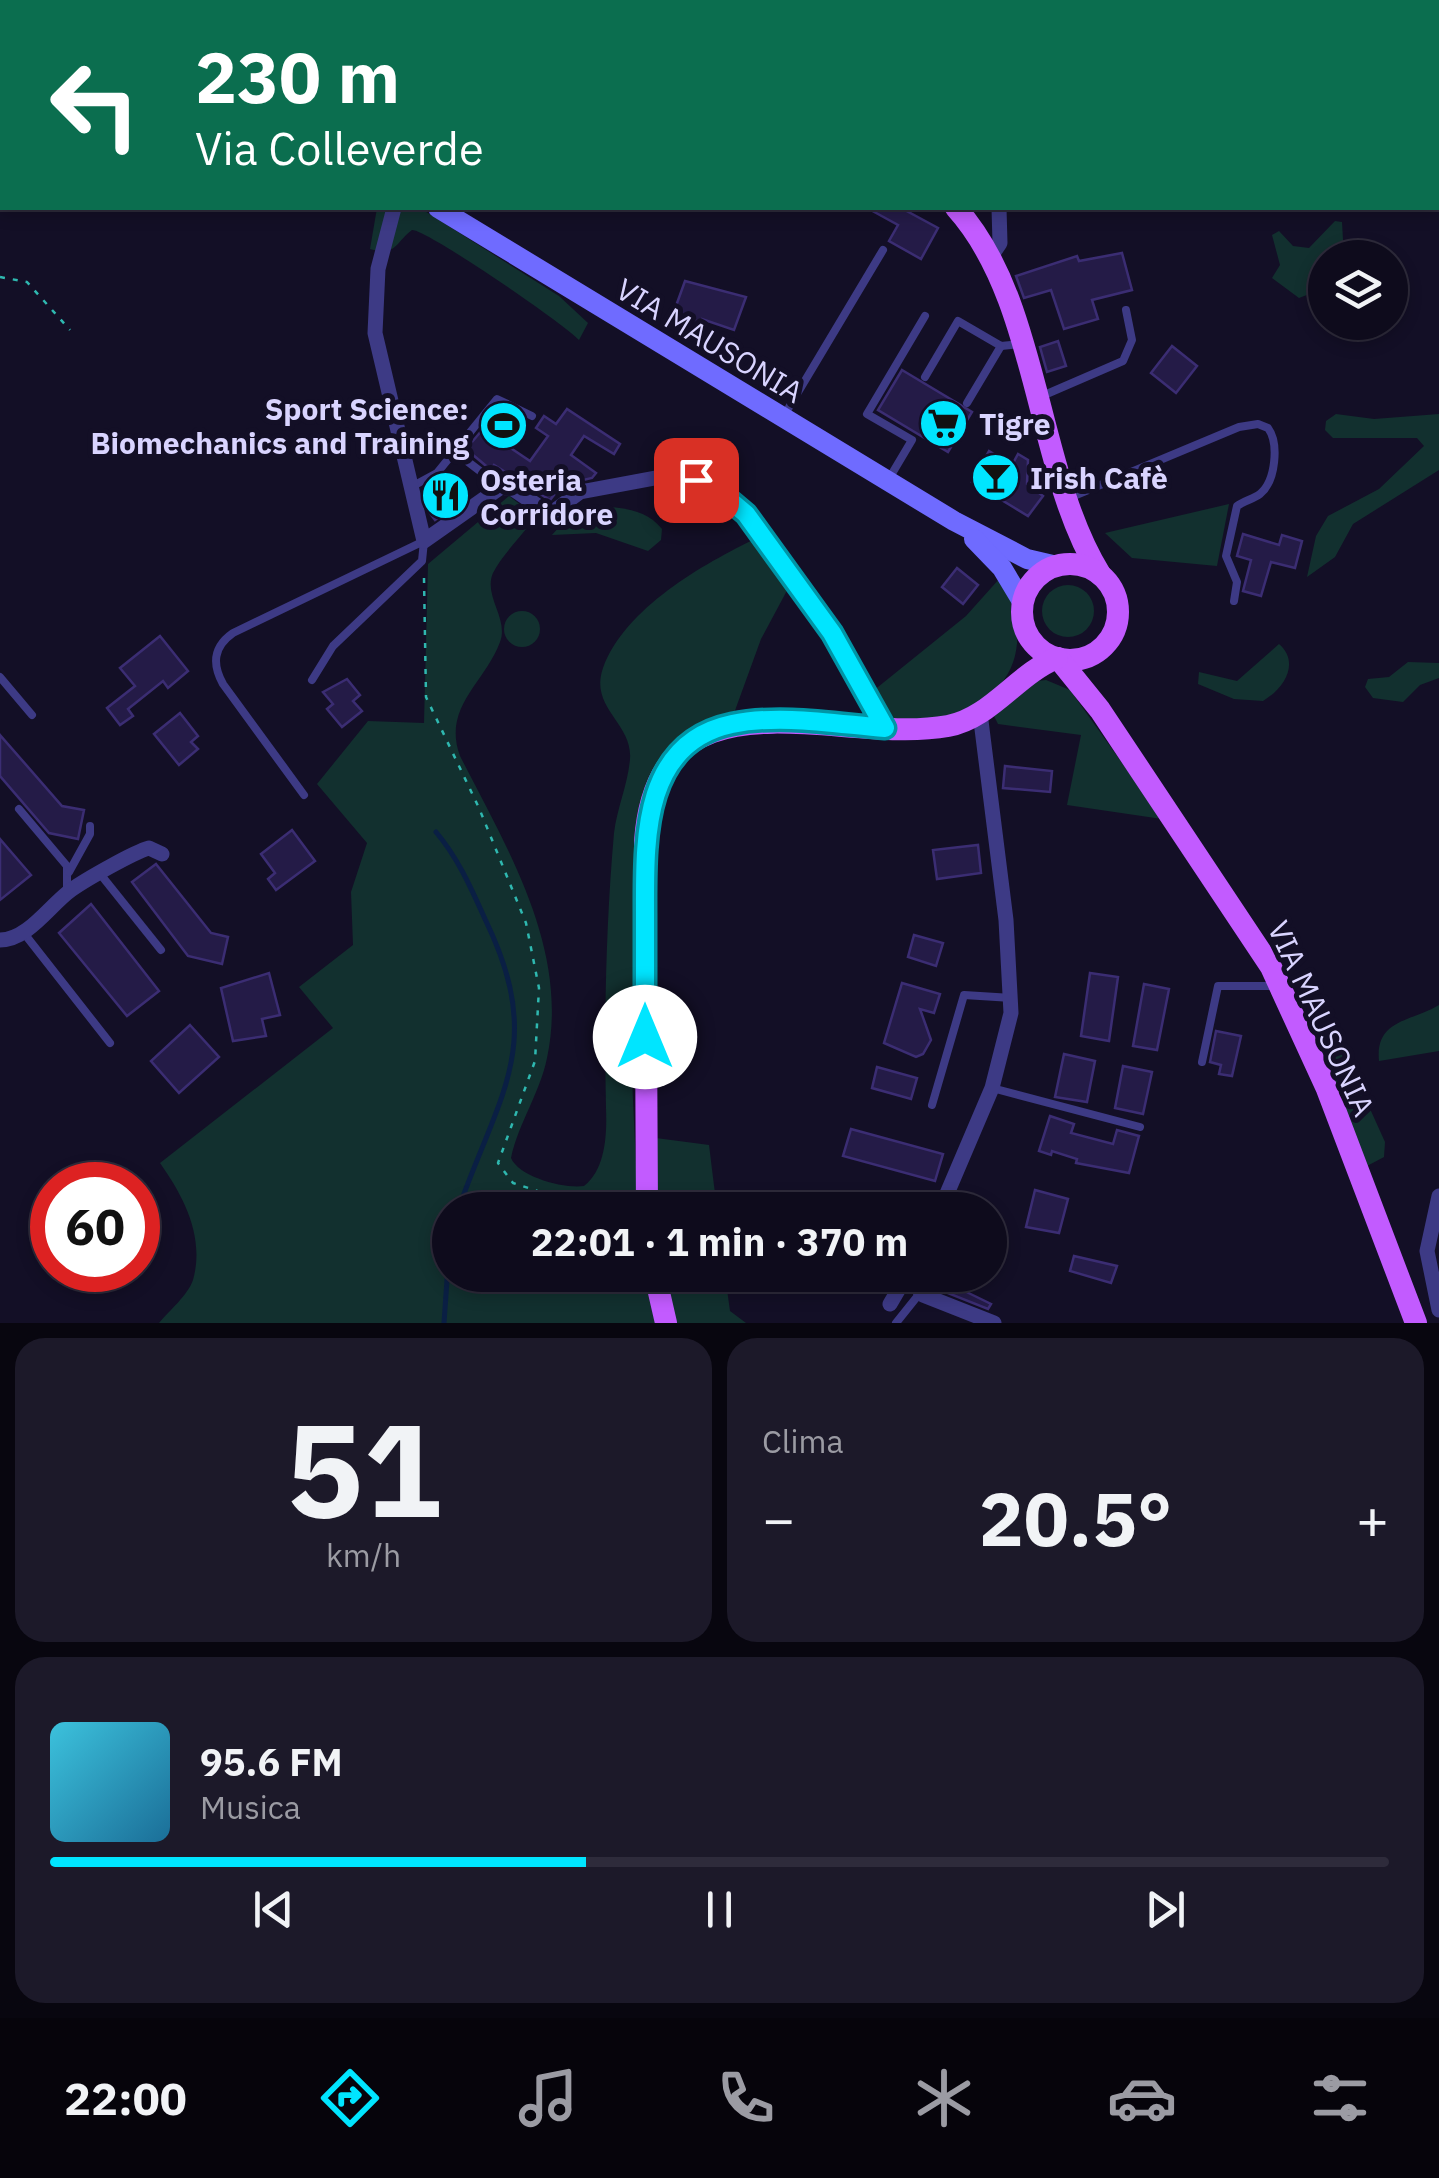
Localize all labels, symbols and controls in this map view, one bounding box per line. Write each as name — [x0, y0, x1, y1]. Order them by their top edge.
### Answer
text: 230 m — [195, 31, 400, 122]
icon: left — [30, 40, 160, 170]
text: Via Colleverde — [195, 119, 484, 177]
map controls — [1308, 240, 1408, 340]
button: layers — [1308, 240, 1408, 340]
street label: VIA MAUSONIA — [609, 269, 811, 411]
place label: Sport Science: Biomechanics and Training — [90, 389, 469, 462]
supermarket icon: Tigre — [918, 397, 970, 449]
sports icon: Sport Science: Biomechanics and Training — [478, 399, 530, 451]
place label: Tigre — [979, 404, 1051, 443]
pin — [654, 438, 739, 523]
bar icon: Irish Cafè — [969, 451, 1021, 503]
icon: arrive — [669, 453, 724, 508]
place label: Irish Cafè — [1030, 458, 1168, 497]
place label: Osteria Corridore — [480, 460, 613, 533]
restaurant icon: Osteria Corridore — [419, 470, 471, 522]
street label: VIA MAUSONIA — [1260, 914, 1384, 1122]
position arrow — [593, 985, 697, 1089]
speed limit sign: 60 — [30, 1162, 160, 1292]
text: 22:01 · 1 min · 370 m — [531, 1217, 908, 1266]
text: 51 — [285, 1384, 442, 1553]
text: Clima — [762, 1420, 844, 1462]
text: 20.5° — [979, 1469, 1172, 1567]
text: − — [762, 1483, 795, 1554]
text: + — [1356, 1483, 1389, 1554]
text: km/h — [326, 1534, 401, 1576]
text: 95.6 FM — [200, 1737, 343, 1786]
text: Musica — [200, 1786, 301, 1828]
icon: previous — [246, 1882, 301, 1937]
icon: pause — [692, 1882, 747, 1937]
icon: next — [1138, 1882, 1193, 1937]
icon: directions — [315, 2063, 385, 2133]
icon: music — [513, 2063, 583, 2133]
icon: phone — [711, 2063, 781, 2133]
icon: climate — [909, 2063, 979, 2133]
icon: car — [1107, 2063, 1177, 2133]
icon: filters — [1305, 2063, 1375, 2133]
text: 22:00 — [64, 2069, 187, 2127]

